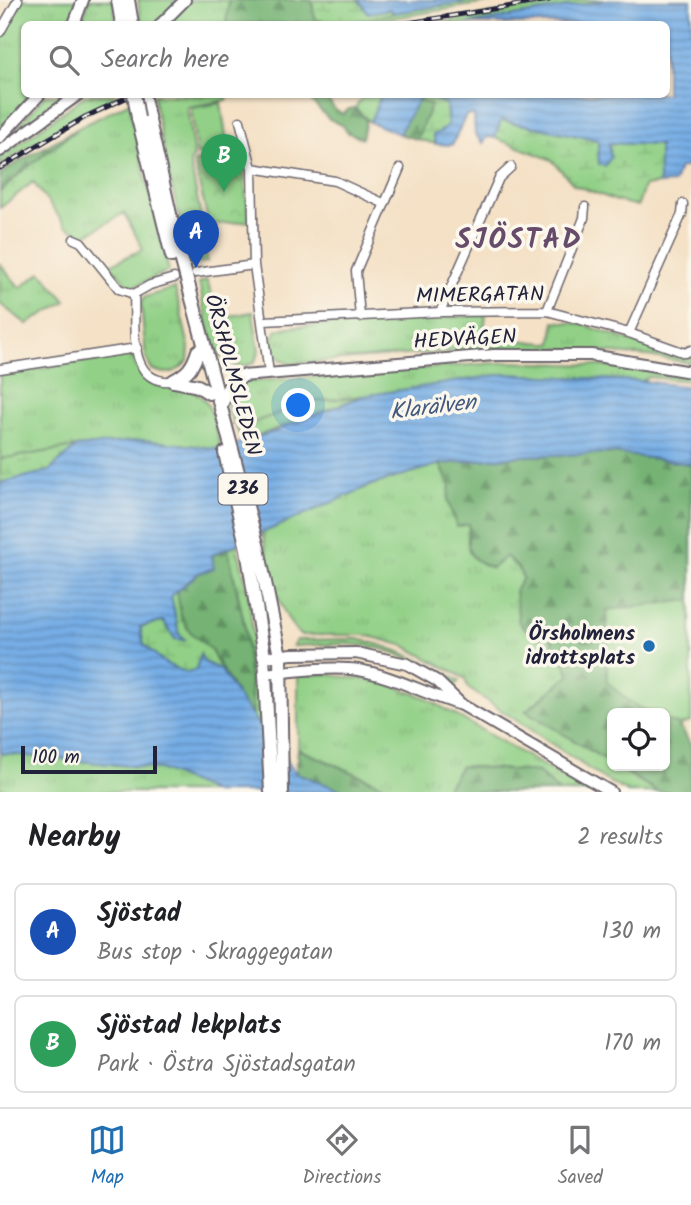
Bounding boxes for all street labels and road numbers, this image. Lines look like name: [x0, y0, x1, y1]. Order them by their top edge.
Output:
street label: MIMERGATAN: [416, 278, 544, 314]
street label: ÖRSHOLMSLEDEN: [195, 290, 269, 460]
street label: HEDVÄGEN: [413, 321, 517, 359]
road number: 236: [218, 474, 268, 504]

